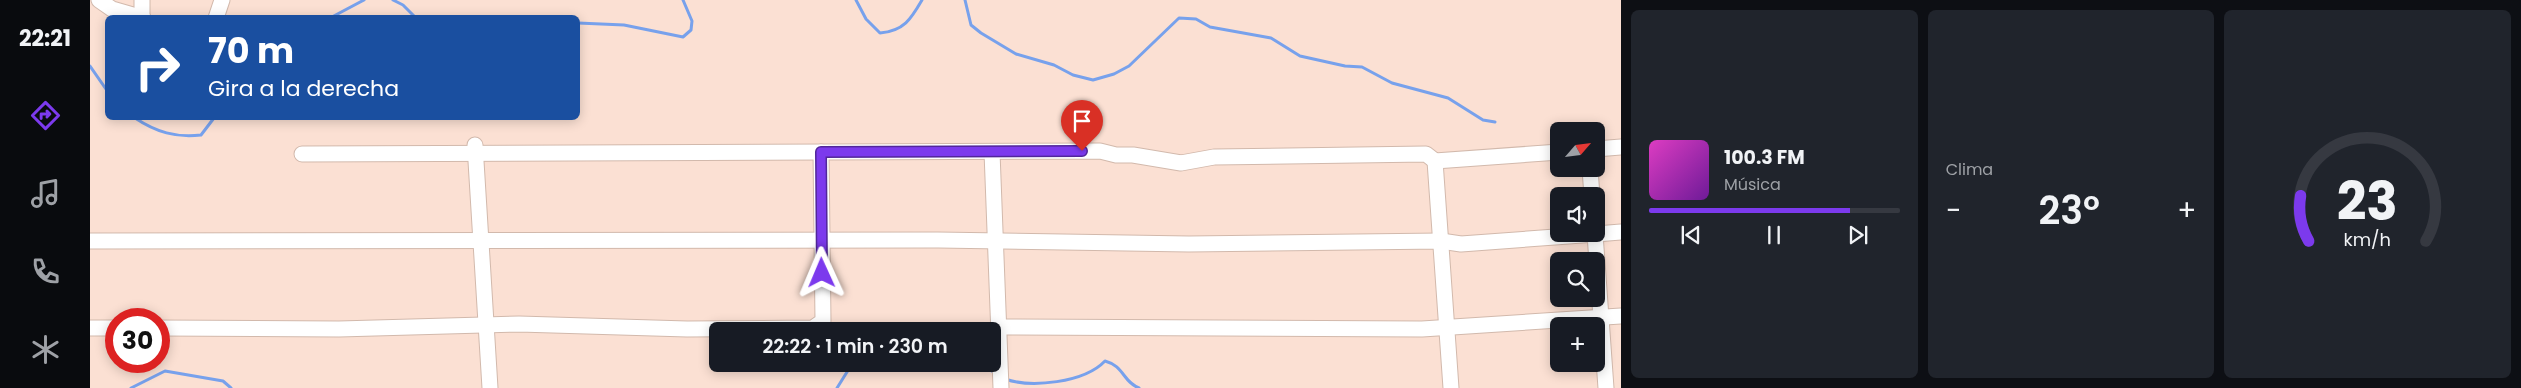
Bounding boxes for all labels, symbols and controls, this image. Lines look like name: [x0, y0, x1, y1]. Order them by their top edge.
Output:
text: 22:21: [19, 23, 71, 54]
text: 70 m: [208, 26, 294, 75]
icon: right: [125, 35, 190, 100]
text: Gira a la derecha: [208, 73, 399, 104]
icon: directions: [28, 98, 63, 133]
pin: [1061, 100, 1103, 151]
icon: arrive: [1068, 107, 1096, 135]
north arrow: [1550, 122, 1605, 178]
map controls: [1550, 122, 1605, 372]
text: 100.3 FM: [1724, 144, 1805, 171]
text: Clima: [1946, 158, 1993, 181]
text: 23: [2337, 165, 2398, 238]
text: Música: [1724, 173, 1781, 196]
icon: music: [28, 176, 63, 211]
text: 23°: [2038, 184, 2100, 237]
button: sound: [1550, 187, 1605, 242]
text: −: [1946, 191, 1961, 230]
text: +: [2177, 191, 2196, 230]
icon: previous: [1677, 221, 1705, 249]
icon: pause: [1760, 221, 1788, 249]
icon: next: [1844, 221, 1872, 249]
text: km/h: [2344, 227, 2391, 252]
position arrow: [795, 246, 847, 298]
button: search: [1550, 252, 1605, 307]
icon: phone: [28, 254, 63, 289]
speed limit sign: 30: [105, 308, 170, 373]
button: +: [1550, 317, 1605, 372]
icon: climate: [28, 332, 63, 367]
text: 22:22 · 1 min · 230 m: [762, 333, 948, 360]

